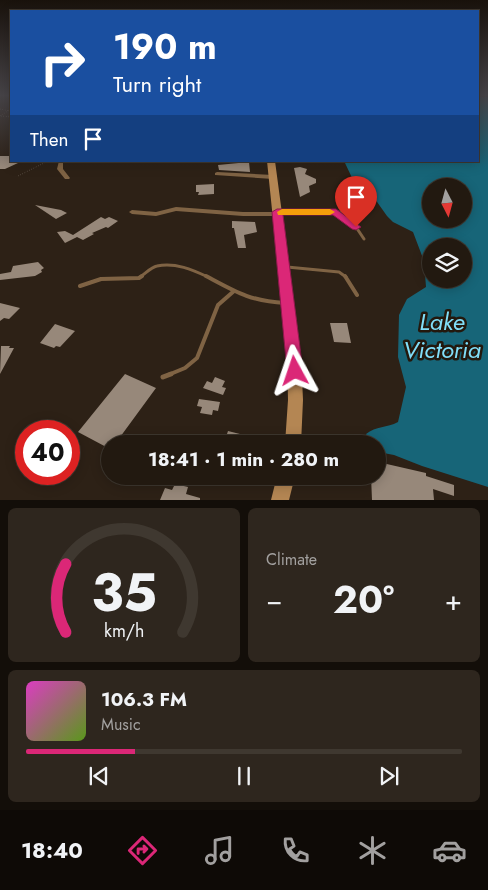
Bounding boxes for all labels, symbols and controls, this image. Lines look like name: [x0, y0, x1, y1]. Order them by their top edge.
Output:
text: 190 m: [113, 22, 217, 72]
icon: right: [30, 30, 95, 95]
text: Turn right: [113, 68, 201, 100]
icon: arrive: [79, 125, 107, 153]
text: Then: [30, 126, 69, 153]
pin: [335, 176, 377, 227]
north arrow: [422, 178, 472, 228]
map controls: [422, 178, 472, 288]
icon: arrive: [342, 183, 370, 211]
button: layers: [422, 238, 472, 288]
water label: Lake Victoria: [403, 304, 481, 367]
position arrow: [268, 344, 320, 396]
speed limit sign: 40: [15, 420, 80, 485]
text: 18:41 · 1 min · 280 m: [148, 446, 339, 473]
text: Climate: [266, 548, 317, 571]
text: 35: [91, 555, 157, 631]
text: 20°: [333, 572, 394, 627]
text: −: [266, 580, 283, 621]
text: +: [445, 580, 462, 621]
text: km/h: [104, 618, 144, 644]
text: 106.3 FM: [101, 686, 187, 713]
text: Music: [101, 713, 141, 736]
icon: previous: [85, 762, 113, 790]
icon: pause: [230, 762, 258, 790]
icon: next: [375, 762, 403, 790]
icon: directions: [125, 833, 160, 868]
icon: music: [202, 833, 237, 868]
icon: phone: [278, 833, 313, 868]
icon: climate: [355, 833, 390, 868]
icon: car: [432, 833, 467, 868]
text: 18:40: [21, 834, 83, 866]

